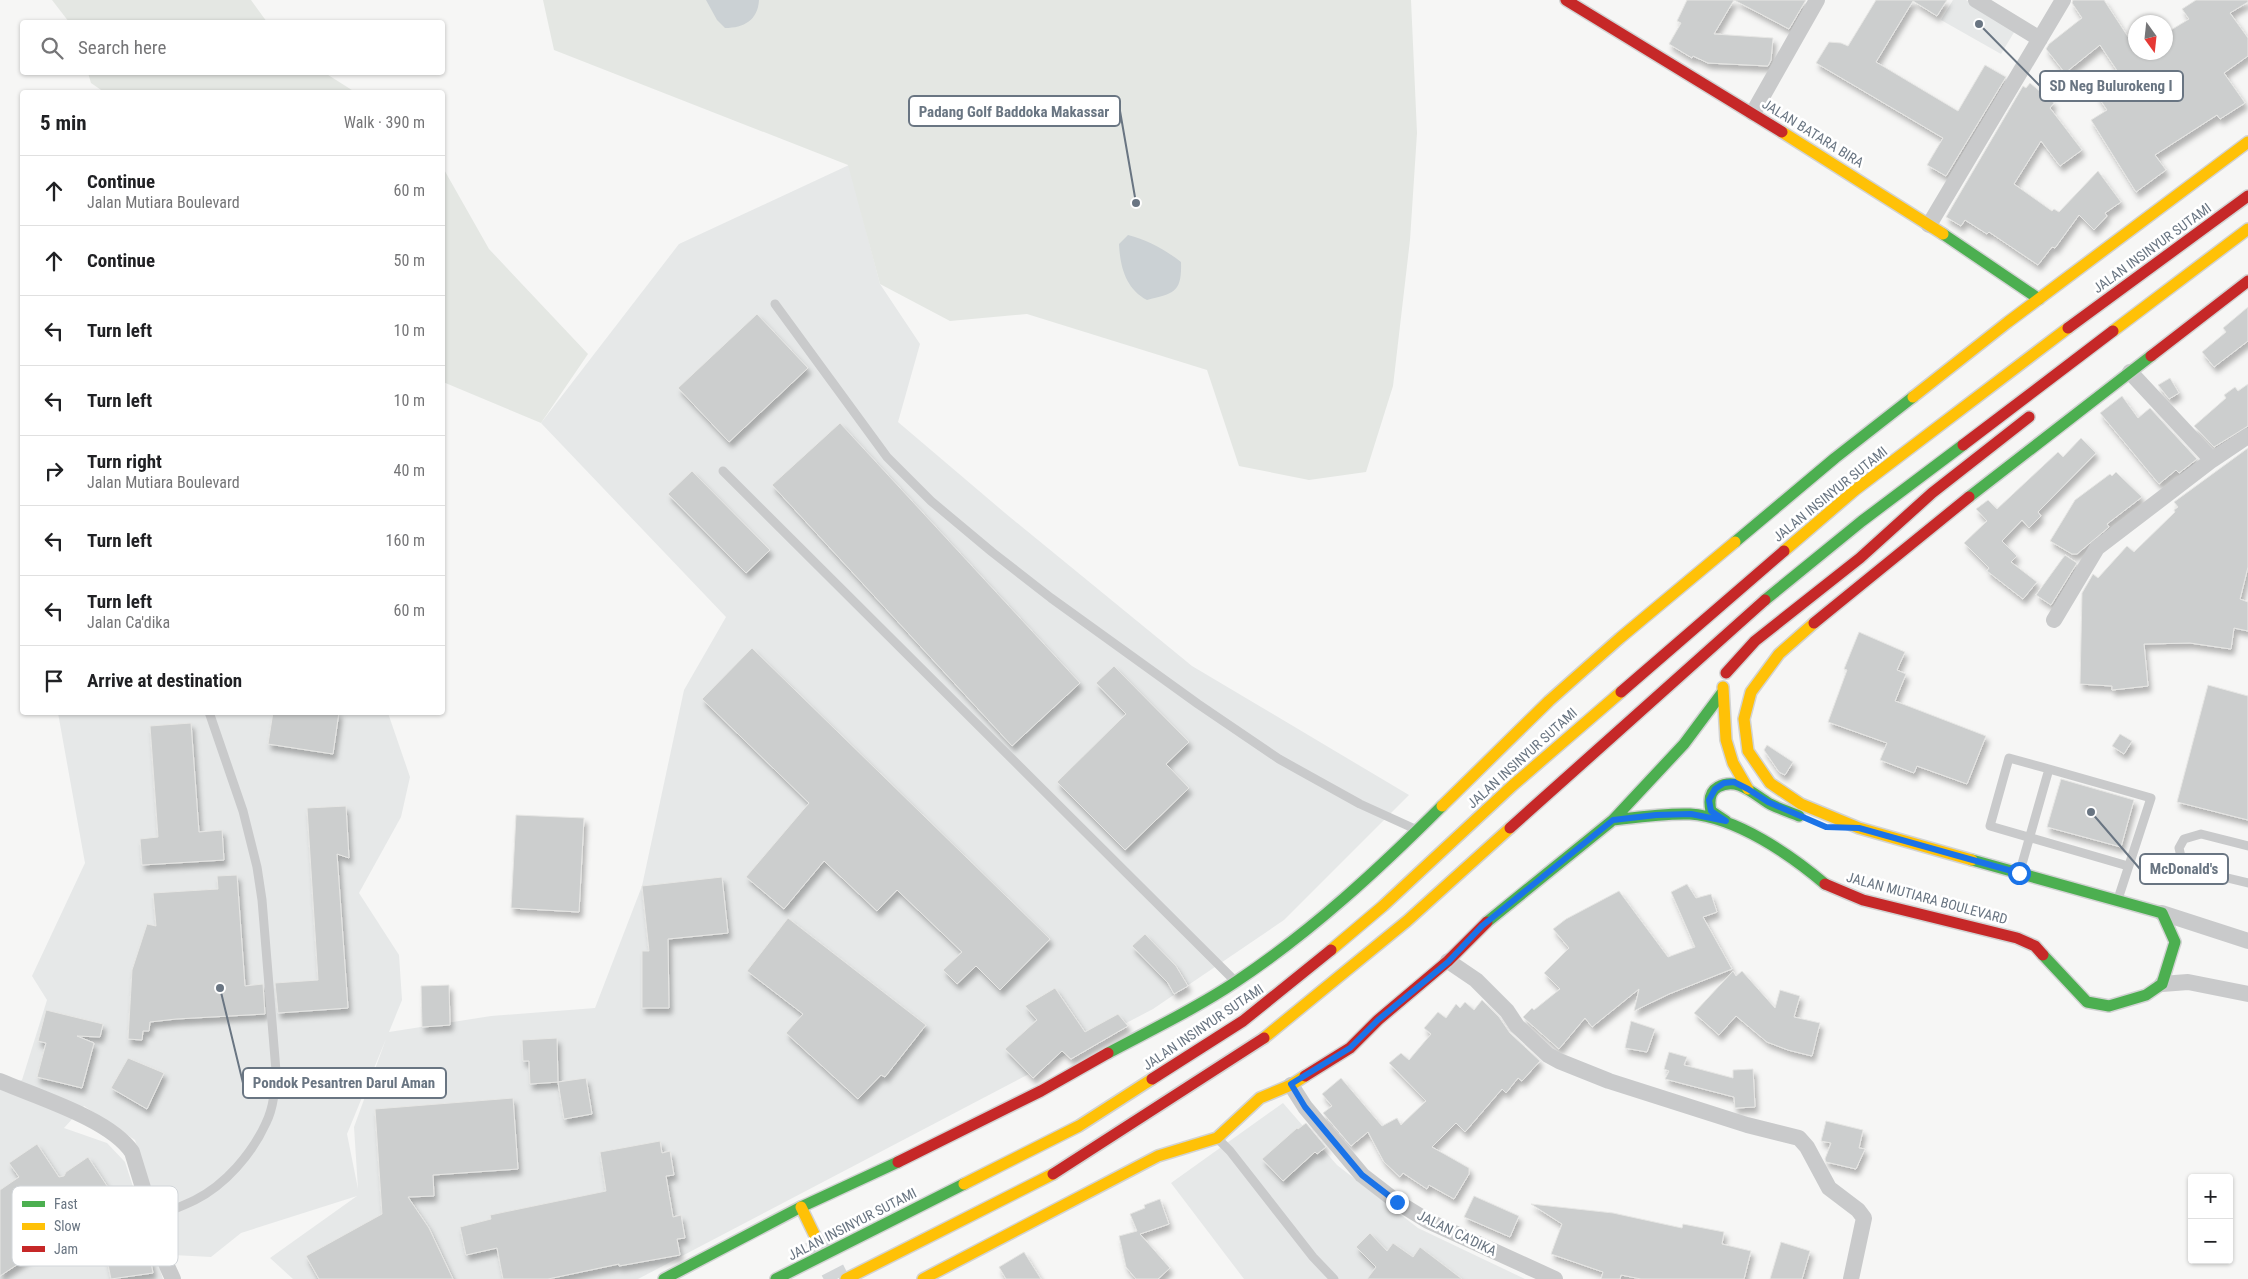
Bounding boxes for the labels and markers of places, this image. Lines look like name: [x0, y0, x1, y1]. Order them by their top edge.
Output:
callout: SD Neg Bulurokeng I: [2040, 71, 2183, 101]
callout: Padang Golf Baddoka Makassar: [909, 96, 1120, 126]
callout: McDonald's: [2140, 854, 2228, 884]
callout: Pondok Pesantren Darul Aman: [243, 1068, 446, 1098]

